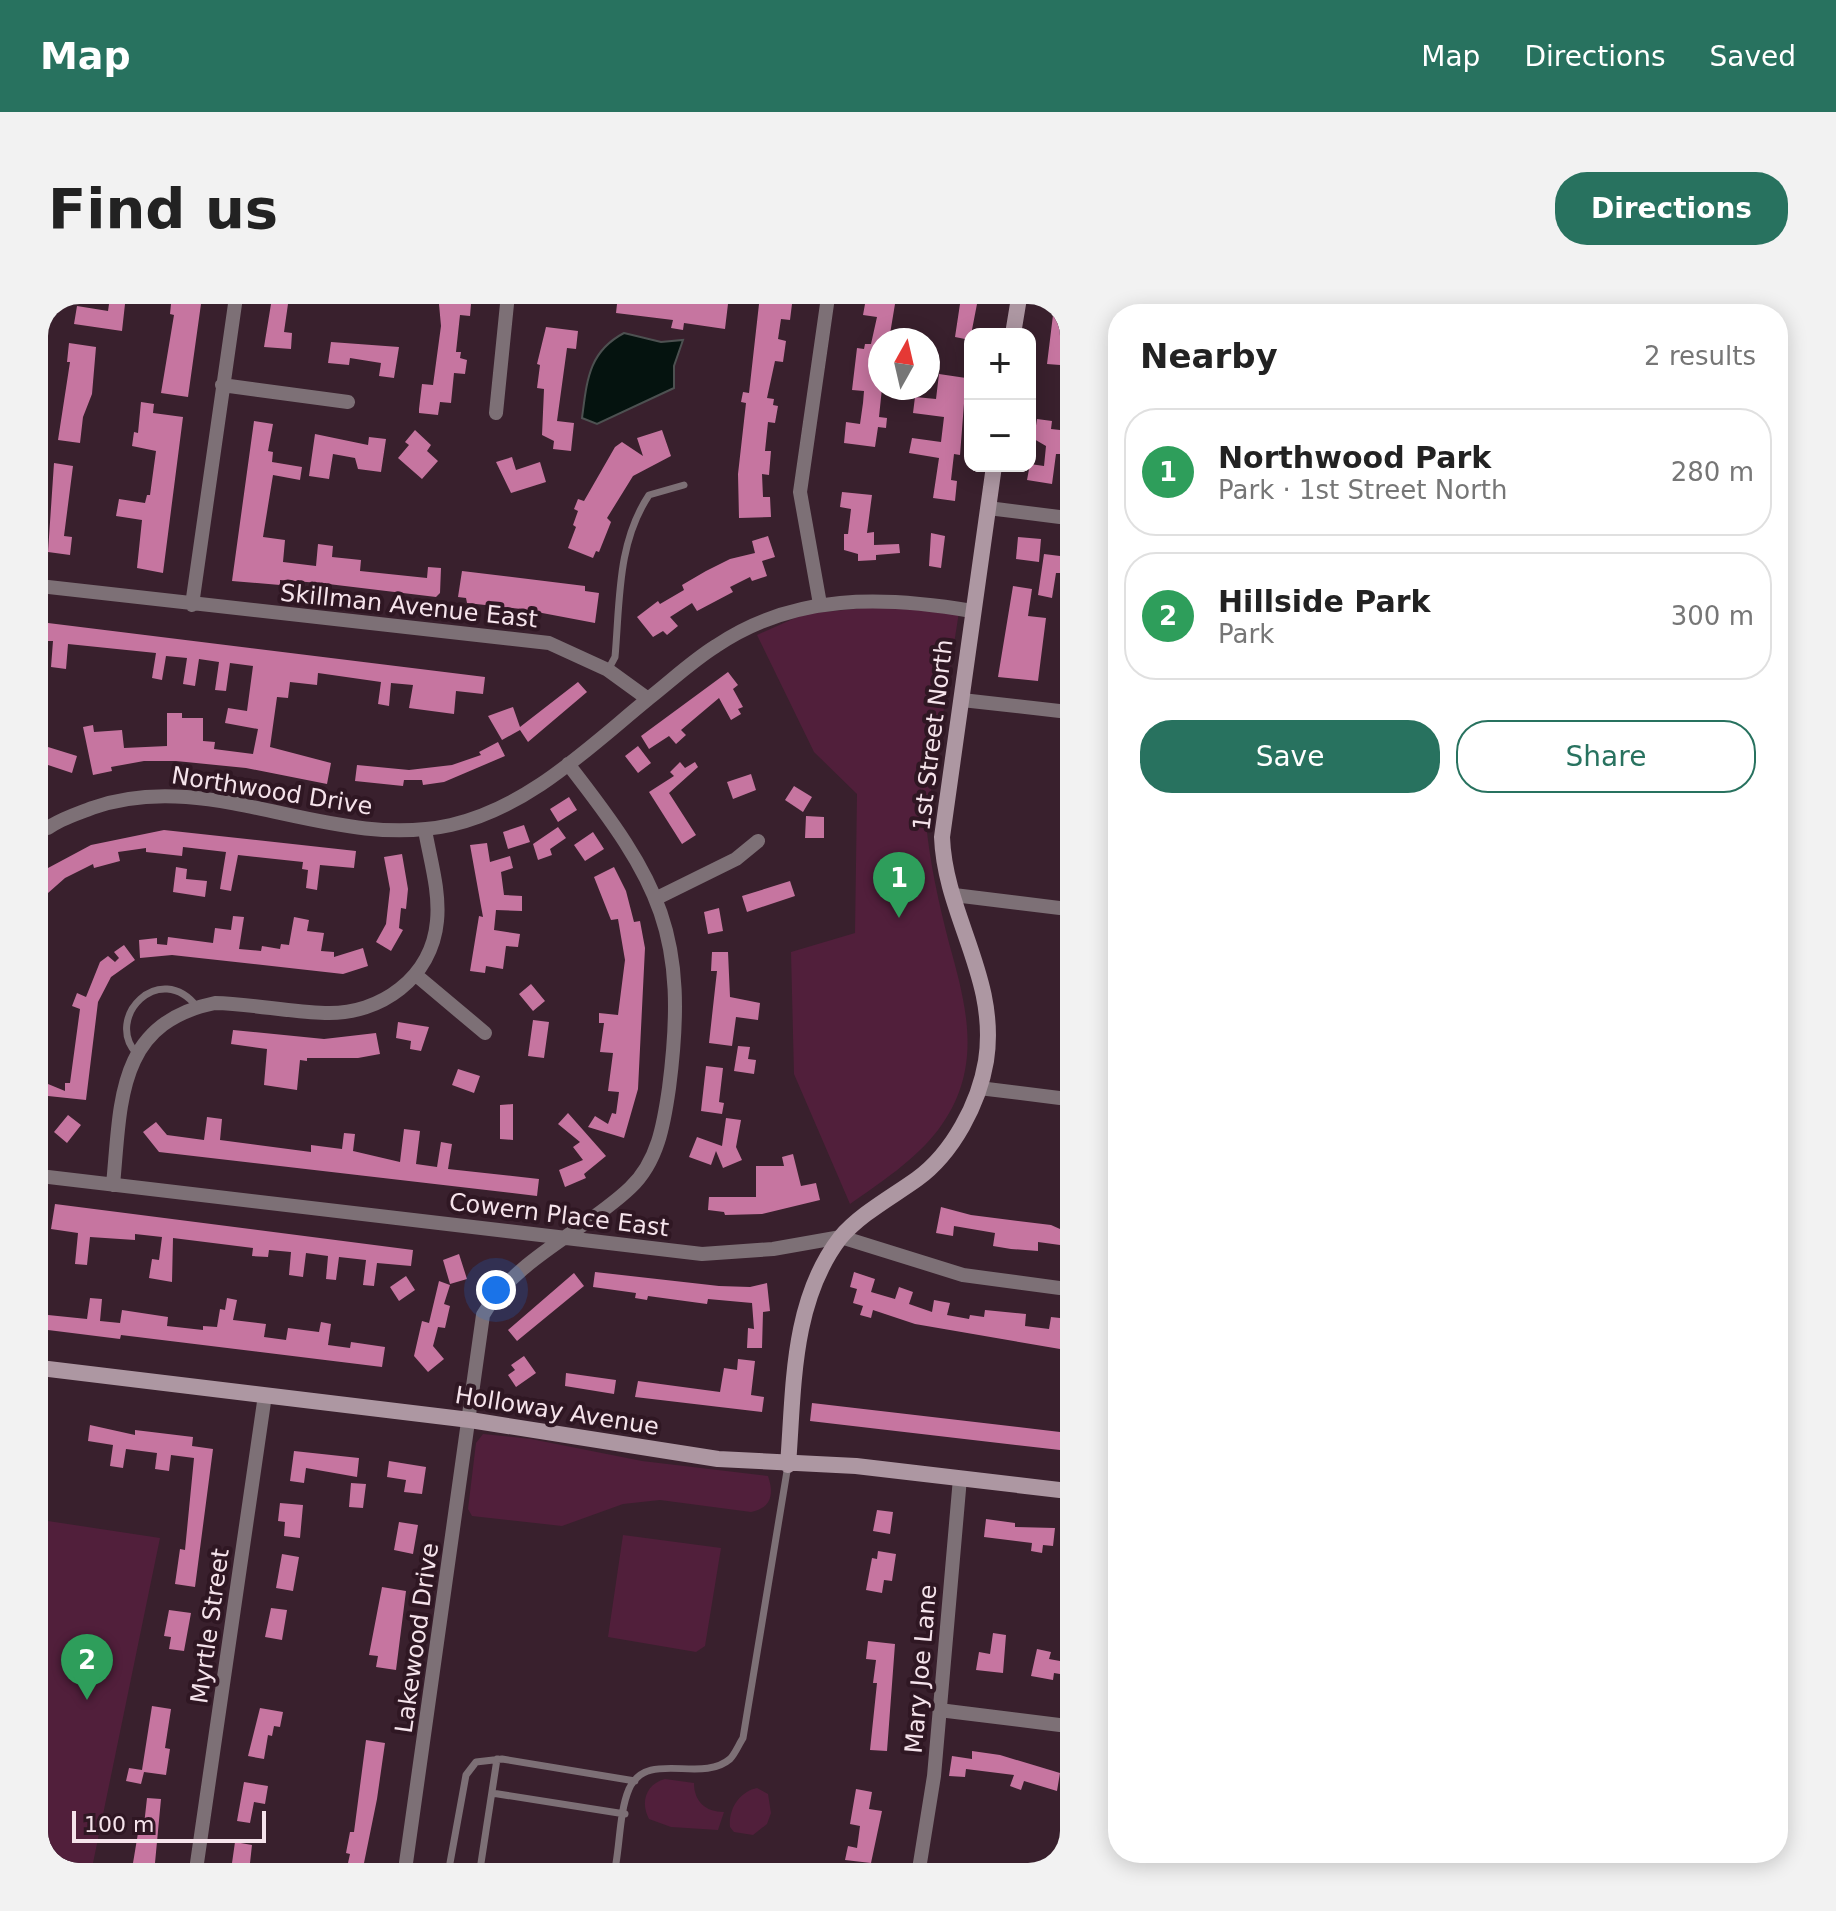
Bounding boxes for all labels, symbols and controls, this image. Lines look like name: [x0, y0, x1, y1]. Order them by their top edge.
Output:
text: Map: [40, 34, 131, 78]
text: Map: [1421, 40, 1480, 73]
text: Directions: [1524, 40, 1665, 73]
text: Saved: [1709, 40, 1796, 73]
button: Directions: [1555, 172, 1788, 245]
text: Find us: [48, 176, 278, 241]
north arrow: [868, 328, 940, 400]
map controls: [964, 328, 1036, 472]
button: +: [964, 328, 1036, 400]
text: Nearby: [1140, 336, 1278, 376]
text: 2 results: [1644, 341, 1756, 371]
button: −: [964, 400, 1036, 472]
text: Northwood Park: [1218, 440, 1491, 475]
text: 1: [1159, 457, 1177, 487]
text: 280 m: [1671, 457, 1754, 487]
text: Park · 1st Street North: [1218, 475, 1508, 505]
street label: Skillman Avenue East: [279, 579, 539, 633]
text: Hillside Park: [1218, 584, 1431, 619]
text: 2: [1159, 601, 1177, 631]
text: 300 m: [1671, 601, 1754, 631]
text: Park: [1218, 619, 1274, 649]
street label: 1st Street North: [907, 638, 959, 832]
button: Save: [1140, 720, 1440, 793]
button: Share: [1456, 720, 1756, 793]
street label: Northwood Drive: [170, 761, 374, 821]
pin: 1: [873, 852, 925, 918]
street label: Cowern Place East: [447, 1188, 671, 1242]
your location: [476, 1270, 516, 1310]
street label: Holloway Avenue: [453, 1381, 661, 1441]
street label: Lakewood Drive: [390, 1541, 444, 1735]
street label: Myrtle Street: [185, 1547, 235, 1705]
street label: Mary Joe Lane: [900, 1583, 942, 1755]
pin: 2: [61, 1634, 113, 1700]
scale bar: [72, 1807, 266, 1843]
text: 100 m: [84, 1812, 154, 1837]

